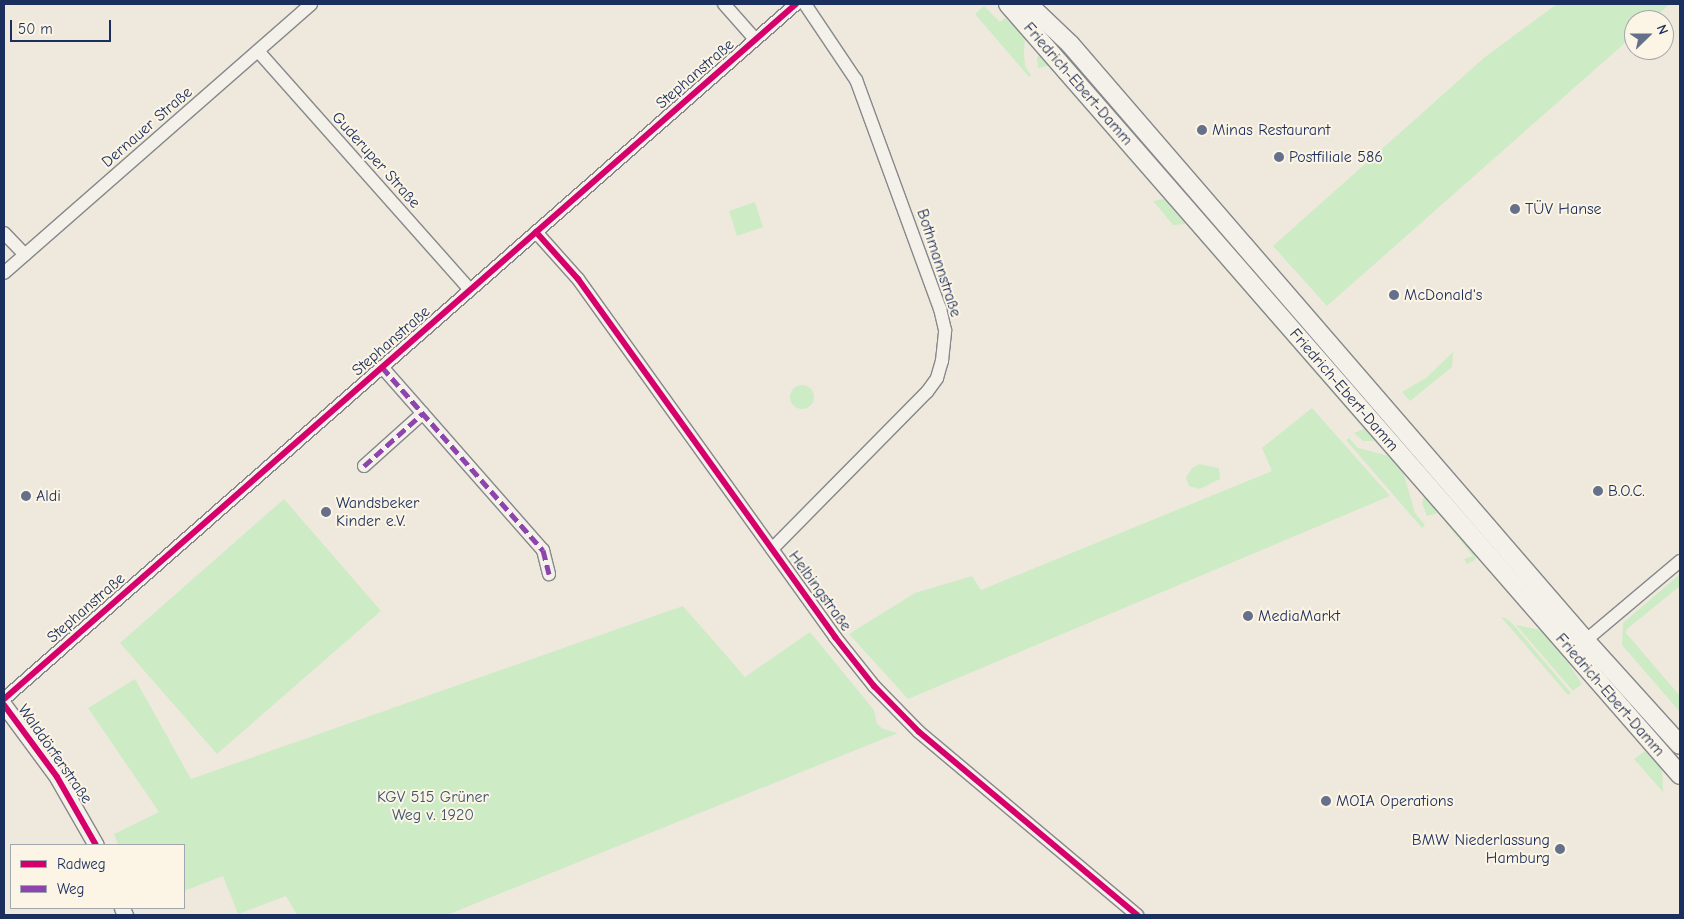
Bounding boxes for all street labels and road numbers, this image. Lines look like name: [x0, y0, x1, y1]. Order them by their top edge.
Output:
street label: Friedrich-Ebert-Damm: [1019, 19, 1137, 149]
street label: Stephanstraße: [652, 35, 738, 113]
street label: Dernauer Straße: [98, 83, 196, 171]
street label: Guderuper Straße: [328, 108, 424, 212]
street label: Bothmannstraße: [912, 207, 966, 319]
street label: Stephanstraße: [348, 302, 434, 380]
street label: Friedrich-Ebert-Damm: [1285, 325, 1403, 455]
street label: Helbingstraße: [784, 547, 856, 635]
street label: Stephanstraße: [43, 569, 129, 647]
street label: Friedrich-Ebert-Damm: [1551, 630, 1669, 760]
street label: Walddörferstraße: [14, 701, 96, 807]

